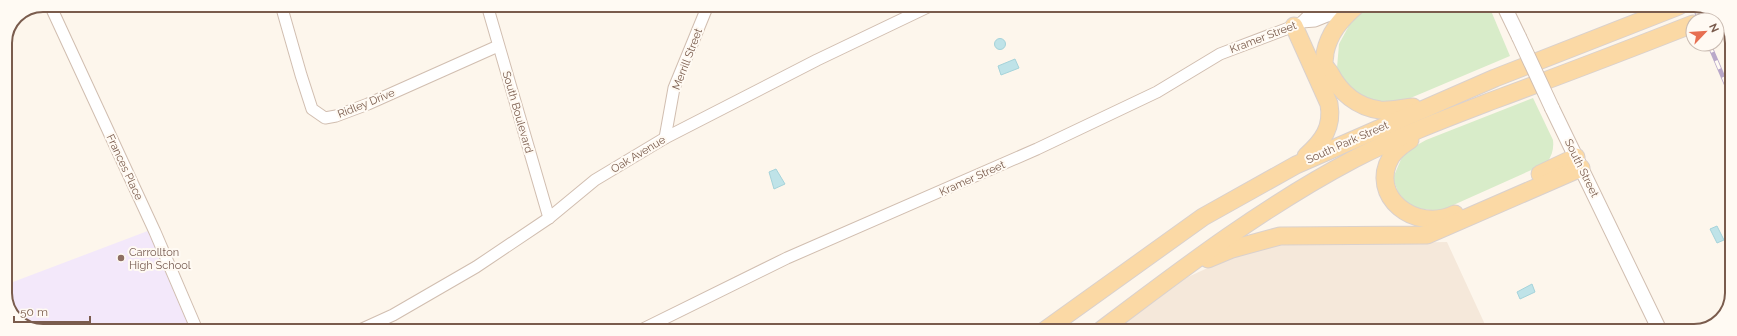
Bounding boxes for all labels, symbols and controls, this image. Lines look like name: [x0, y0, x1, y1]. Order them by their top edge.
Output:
north arrow: [1685, 12, 1725, 52]
street label: Kramer Street: [1228, 19, 1299, 56]
text: N: [1706, 21, 1721, 35]
street label: Merrill Street: [670, 26, 705, 92]
street label: South Boulevard: [500, 70, 535, 155]
street label: Ridley Drive: [336, 86, 397, 121]
street label: South Park Street: [1304, 118, 1391, 166]
street label: Frances Place: [104, 132, 146, 203]
street label: Oak Avenue: [609, 133, 668, 176]
street label: South Street: [1562, 137, 1601, 200]
street label: Kramer Street: [937, 158, 1007, 199]
place label: Carrollton High School: [129, 246, 191, 272]
marker: Carrollton High School: [116, 253, 126, 263]
scale bar: [14, 298, 90, 324]
text: 50 m: [20, 305, 48, 319]

